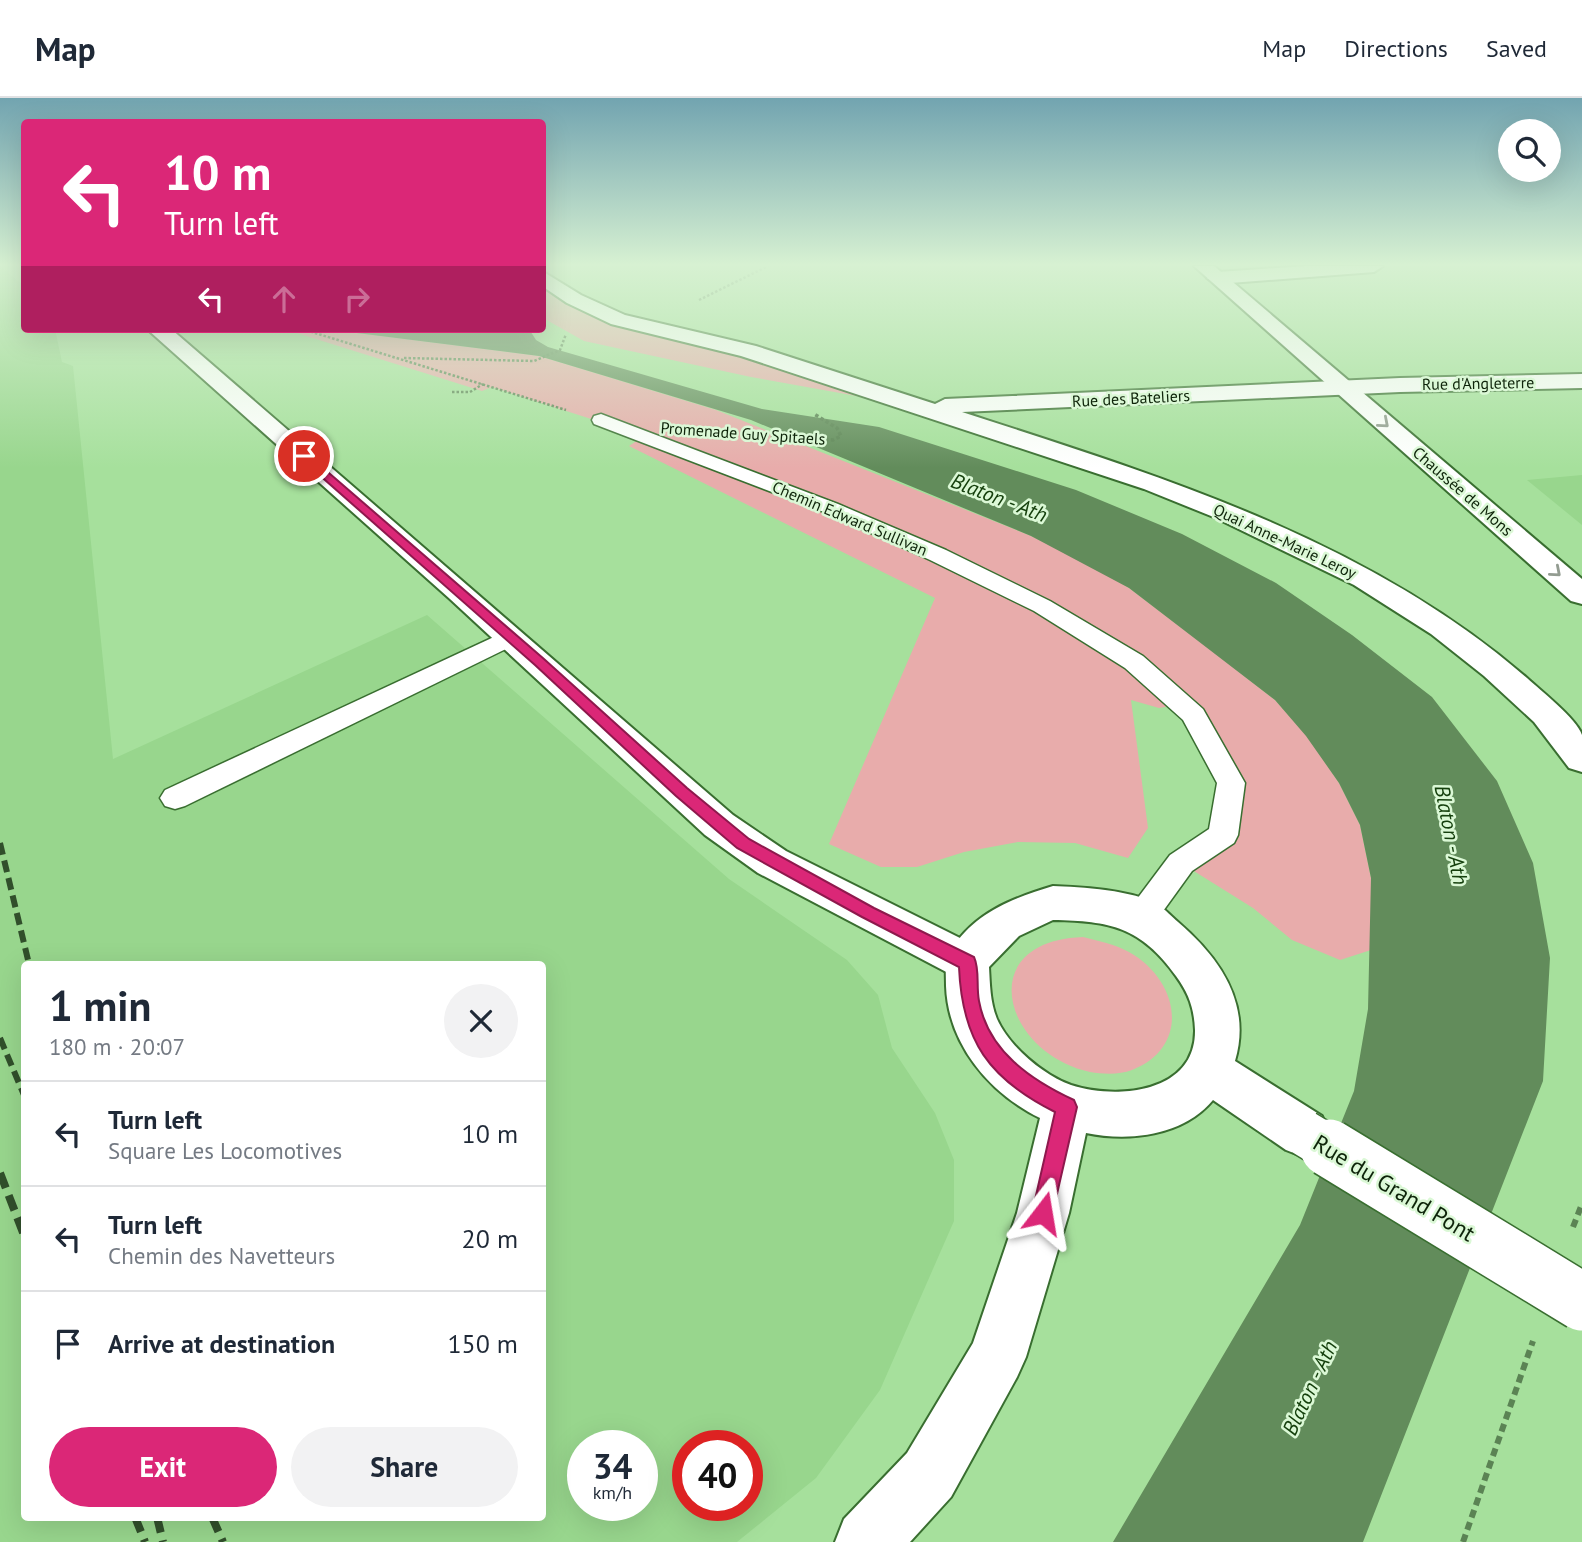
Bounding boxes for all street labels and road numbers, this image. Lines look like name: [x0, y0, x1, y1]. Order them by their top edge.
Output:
street label: Rue d'Angleterre: [1422, 372, 1534, 394]
street label: Rue des Bateliers: [1072, 385, 1191, 411]
street label: Promenade Guy Spitaels: [660, 417, 826, 449]
street label: Chaussée de Mons: [1409, 442, 1517, 540]
street label: Chemin Edward Sullivan: [769, 476, 931, 560]
street label: Quai Anne-Marie Leroy: [1210, 499, 1360, 583]
street label: Rue du Grand Pont: [1308, 1128, 1481, 1247]

